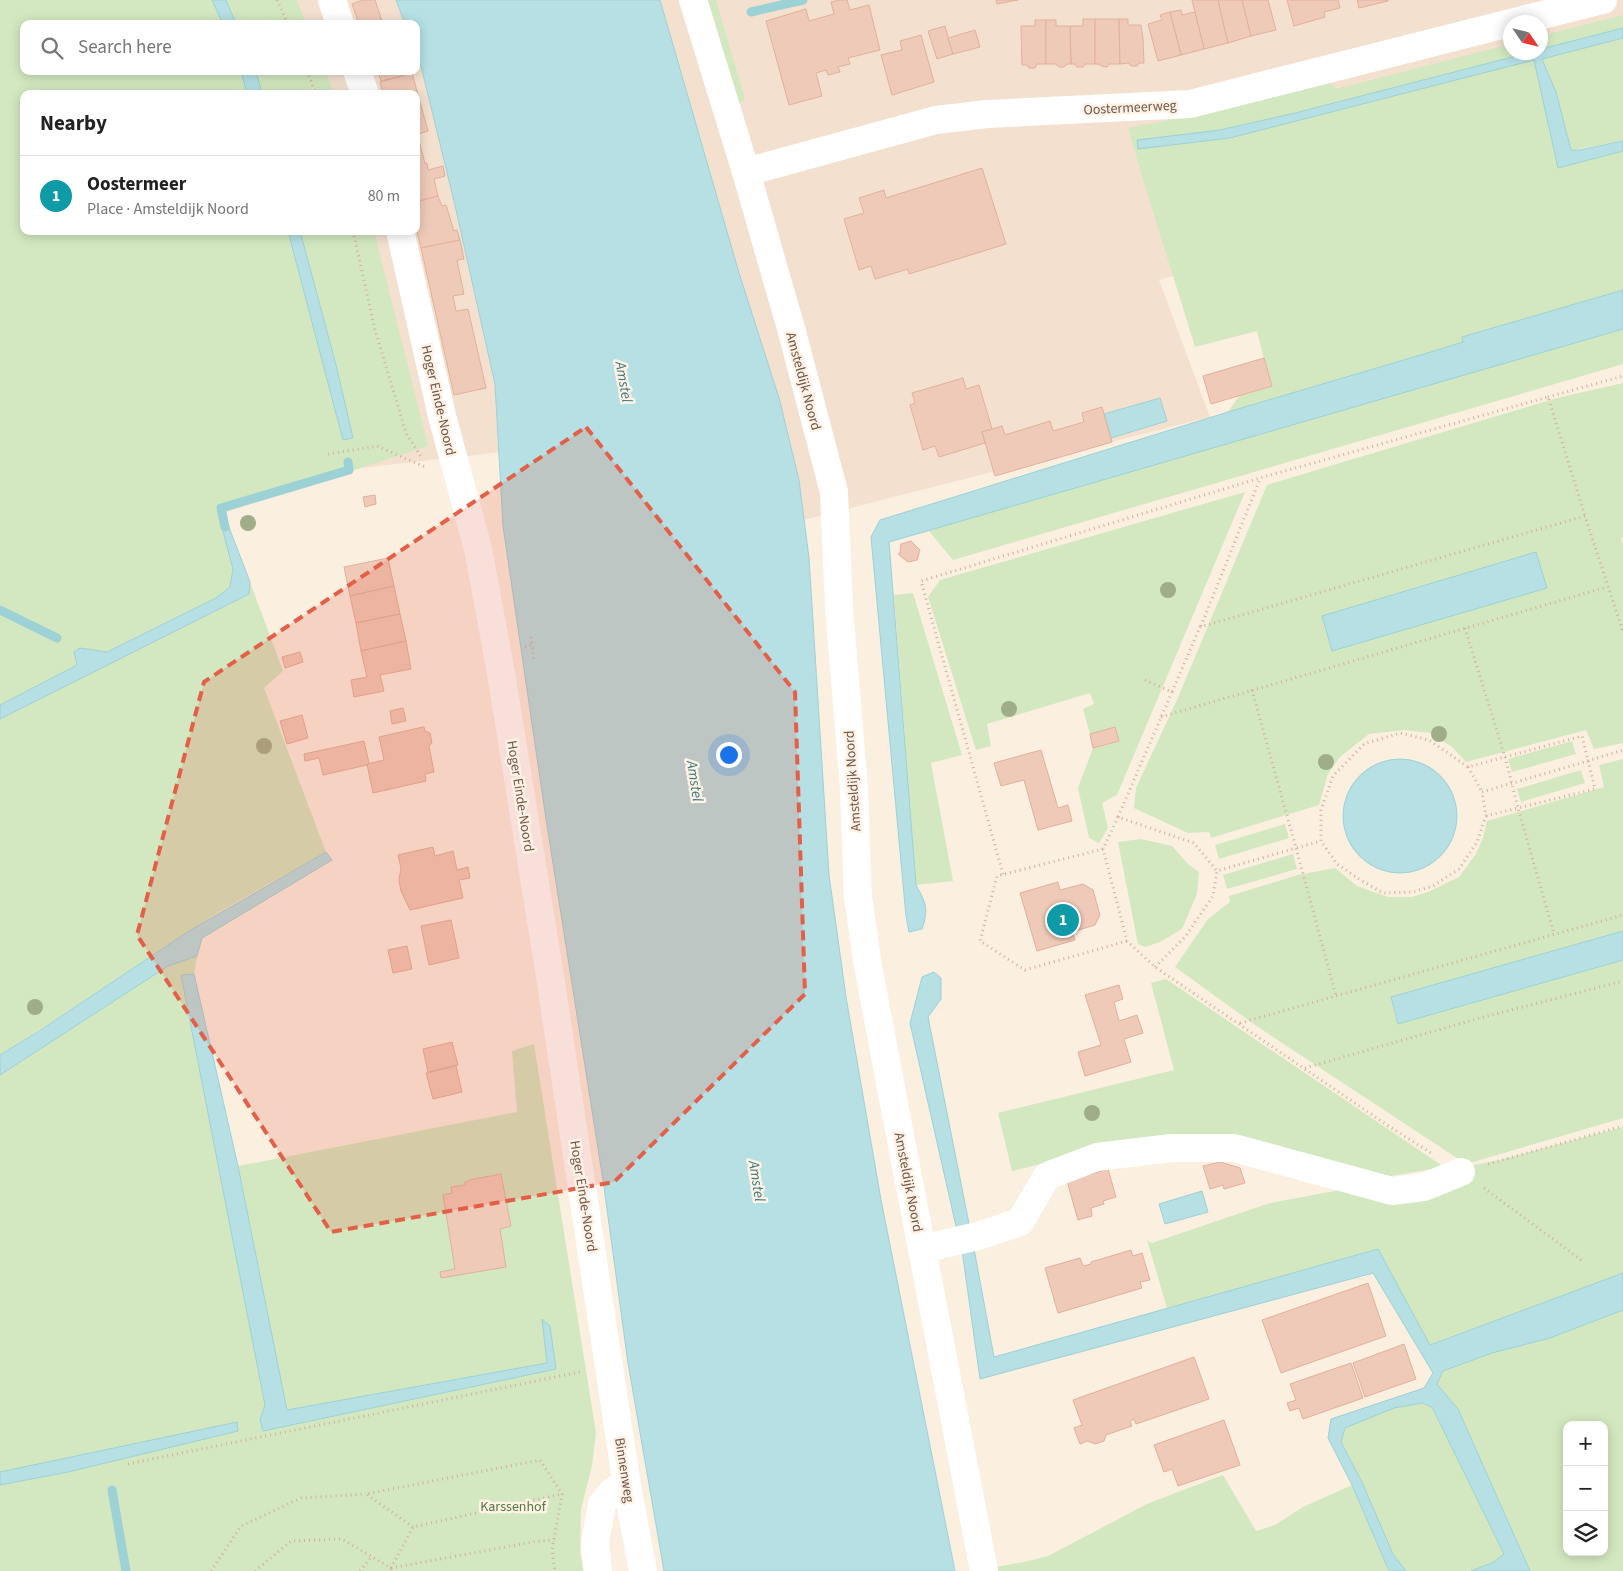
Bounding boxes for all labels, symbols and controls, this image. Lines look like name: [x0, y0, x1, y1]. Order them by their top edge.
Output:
north arrow: [1503, 15, 1548, 60]
search box: [20, 20, 420, 75]
icon: search: [38, 34, 66, 62]
text: Search here: [78, 34, 172, 61]
street label: Oostermeerweg: [1083, 96, 1177, 120]
text: Nearby: [40, 108, 107, 138]
text: Oostermeer: [87, 171, 186, 198]
text: 1: [52, 185, 60, 207]
text: 80 m: [368, 185, 400, 207]
text: Place · Amsteldijk Noord: [87, 198, 249, 220]
street label: Amsteldijk Noord: [780, 330, 826, 433]
street label: Hoger Einde-Noord: [416, 343, 460, 457]
water label: Amstel: [609, 359, 637, 405]
street label: Amsteldijk Noord: [839, 730, 866, 832]
street label: Hoger Einde-Noord: [501, 739, 539, 853]
your location: [716, 742, 742, 768]
water label: Amstel: [681, 758, 708, 803]
pin: 1: [1047, 901, 1079, 939]
street label: Amsteldijk Noord: [889, 1131, 927, 1234]
street label: Hoger Einde-Noord: [564, 1139, 602, 1253]
water label: Amstel: [743, 1158, 770, 1203]
map controls: [1563, 1421, 1608, 1556]
button: +: [1563, 1421, 1608, 1466]
street label: Binnenweg: [609, 1436, 639, 1504]
button: −: [1563, 1466, 1608, 1511]
park label: Karssenhof: [480, 1497, 547, 1517]
button: layers: [1563, 1511, 1608, 1556]

